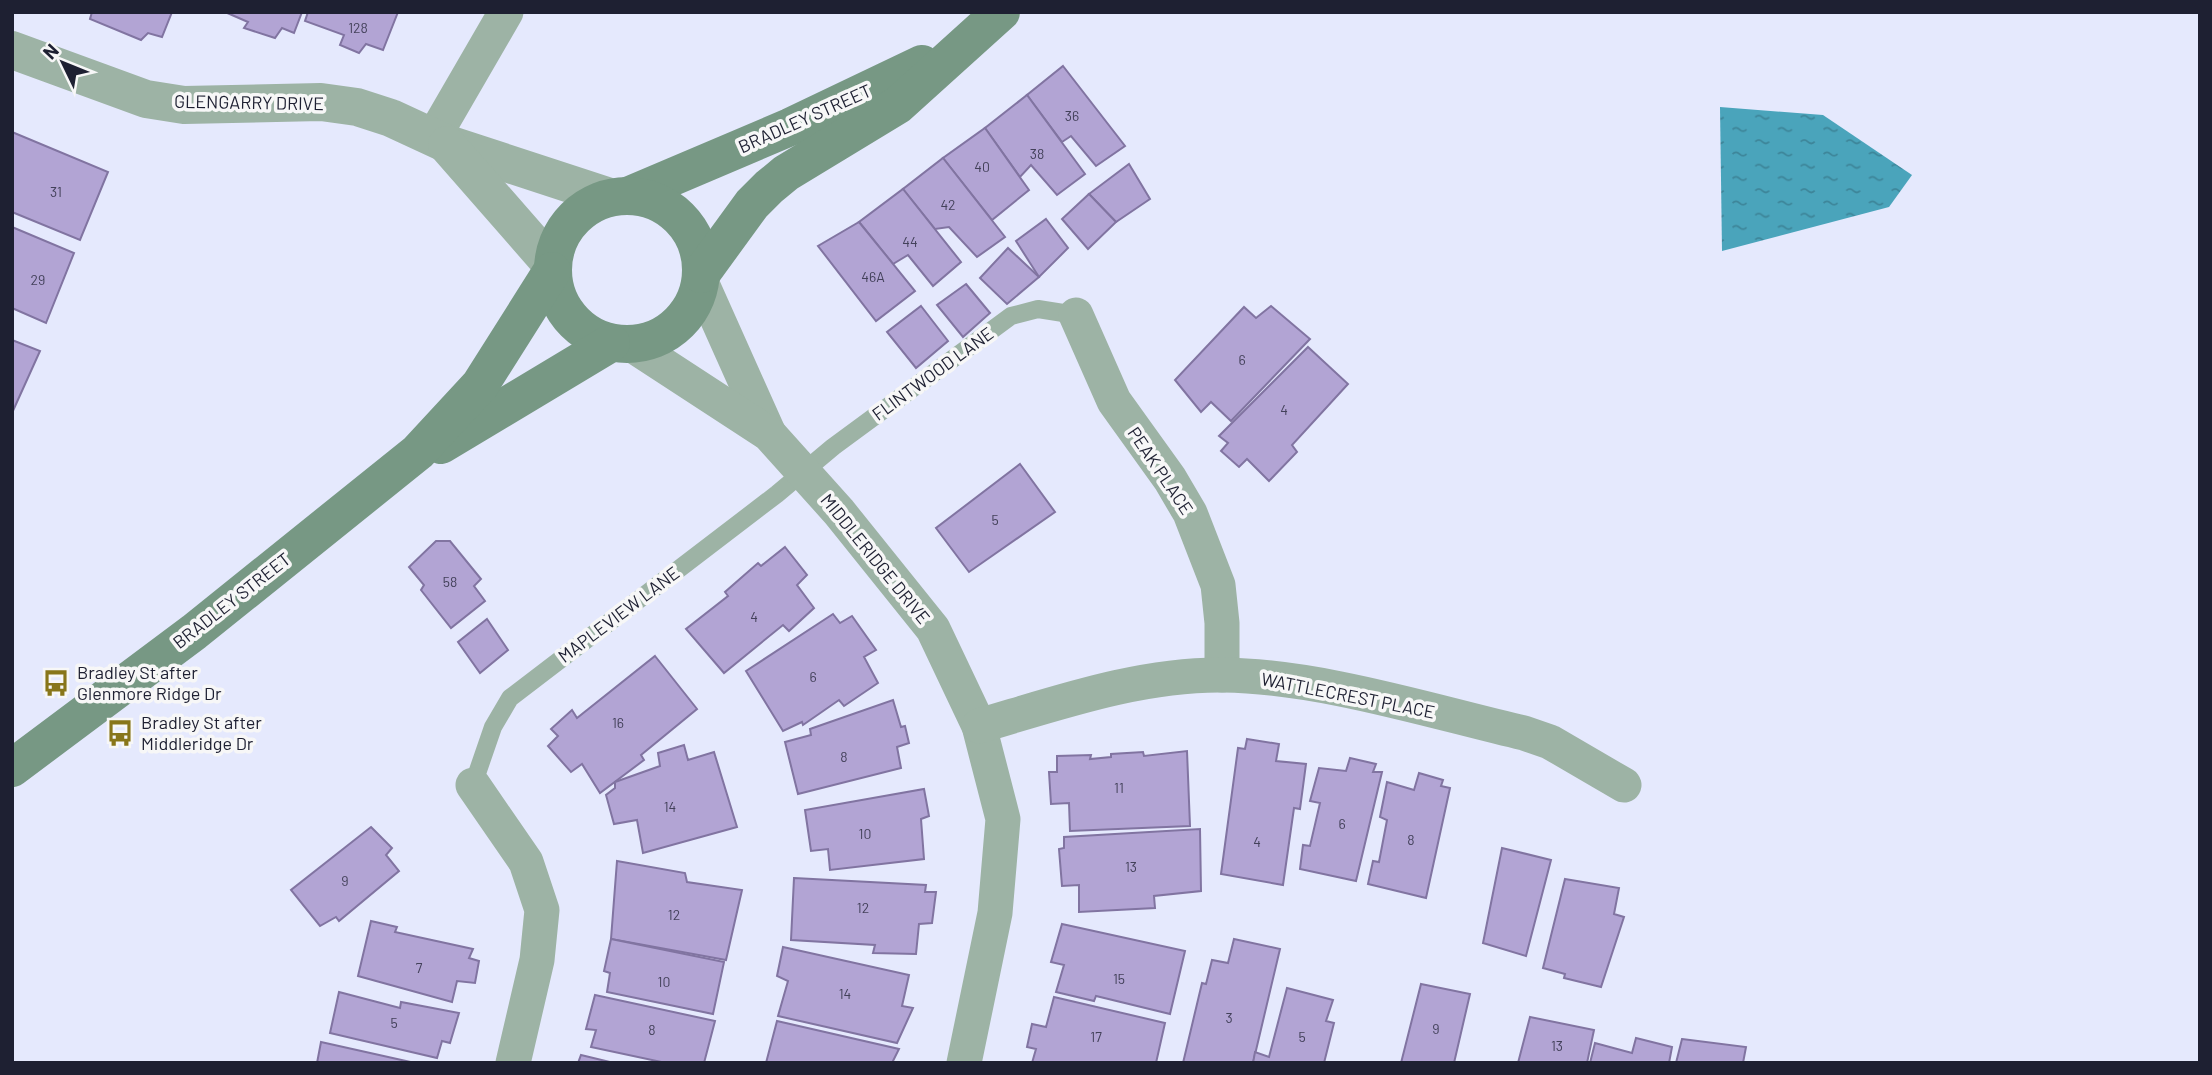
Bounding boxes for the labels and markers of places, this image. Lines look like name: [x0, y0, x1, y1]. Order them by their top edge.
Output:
place label: Bradley St after Glenmore Ridge Dr: [77, 661, 222, 704]
bus stop icon: Bradley St after Glenmore Ridge Dr: [41, 668, 71, 698]
place label: Bradley St after Middleridge Dr: [141, 711, 262, 754]
bus stop icon: Bradley St after Middleridge Dr: [105, 718, 135, 748]

